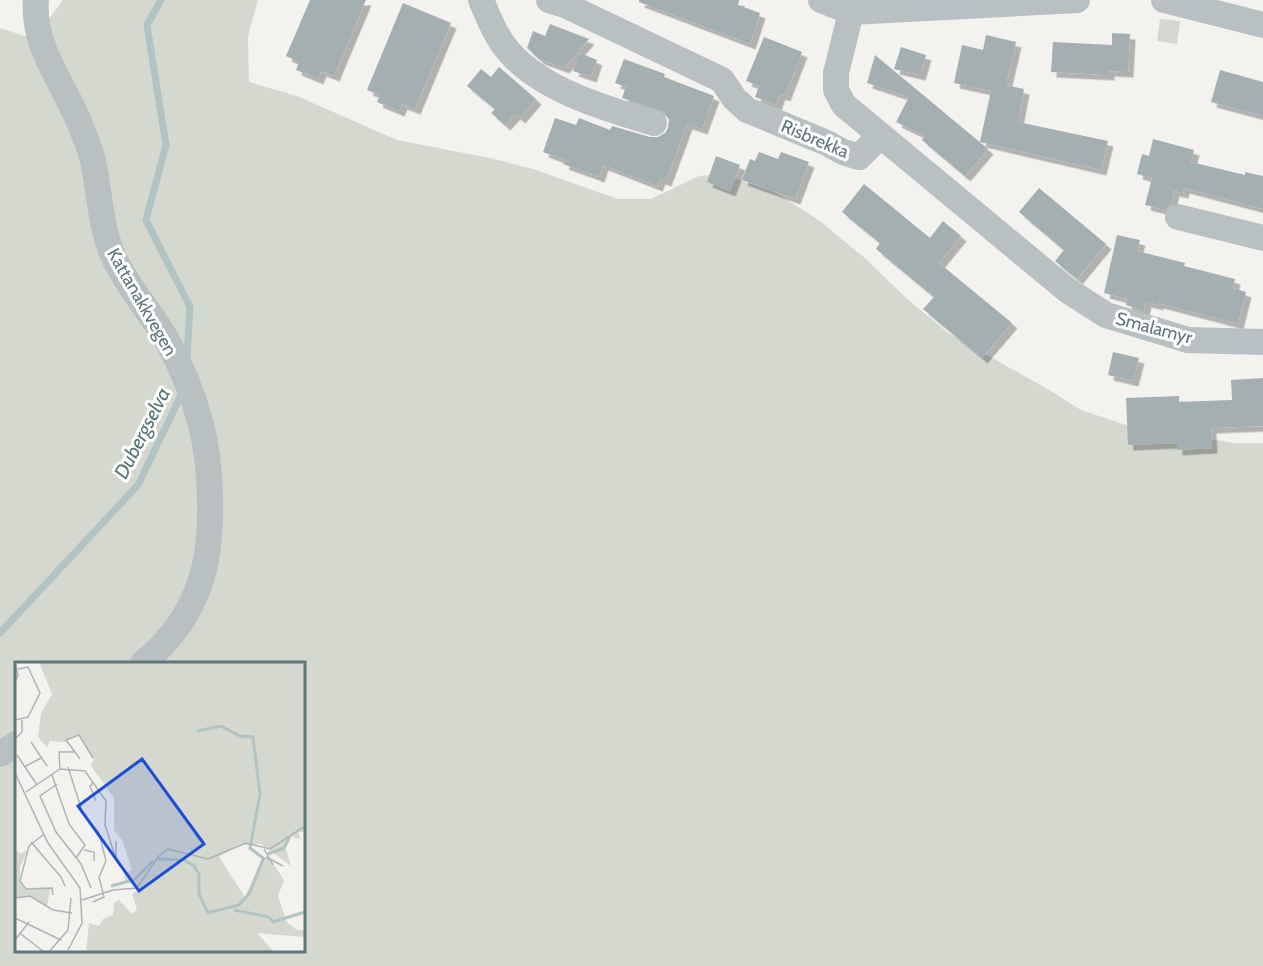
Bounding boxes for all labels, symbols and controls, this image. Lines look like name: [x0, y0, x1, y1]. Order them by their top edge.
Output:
street label: Risbrekka: [778, 115, 852, 163]
street label: Kattanakkvegen: [102, 244, 182, 360]
street label: Smalamyr: [1113, 307, 1195, 349]
water label: Dubergselva: [109, 383, 175, 483]
inset map: [15, 662, 304, 951]

